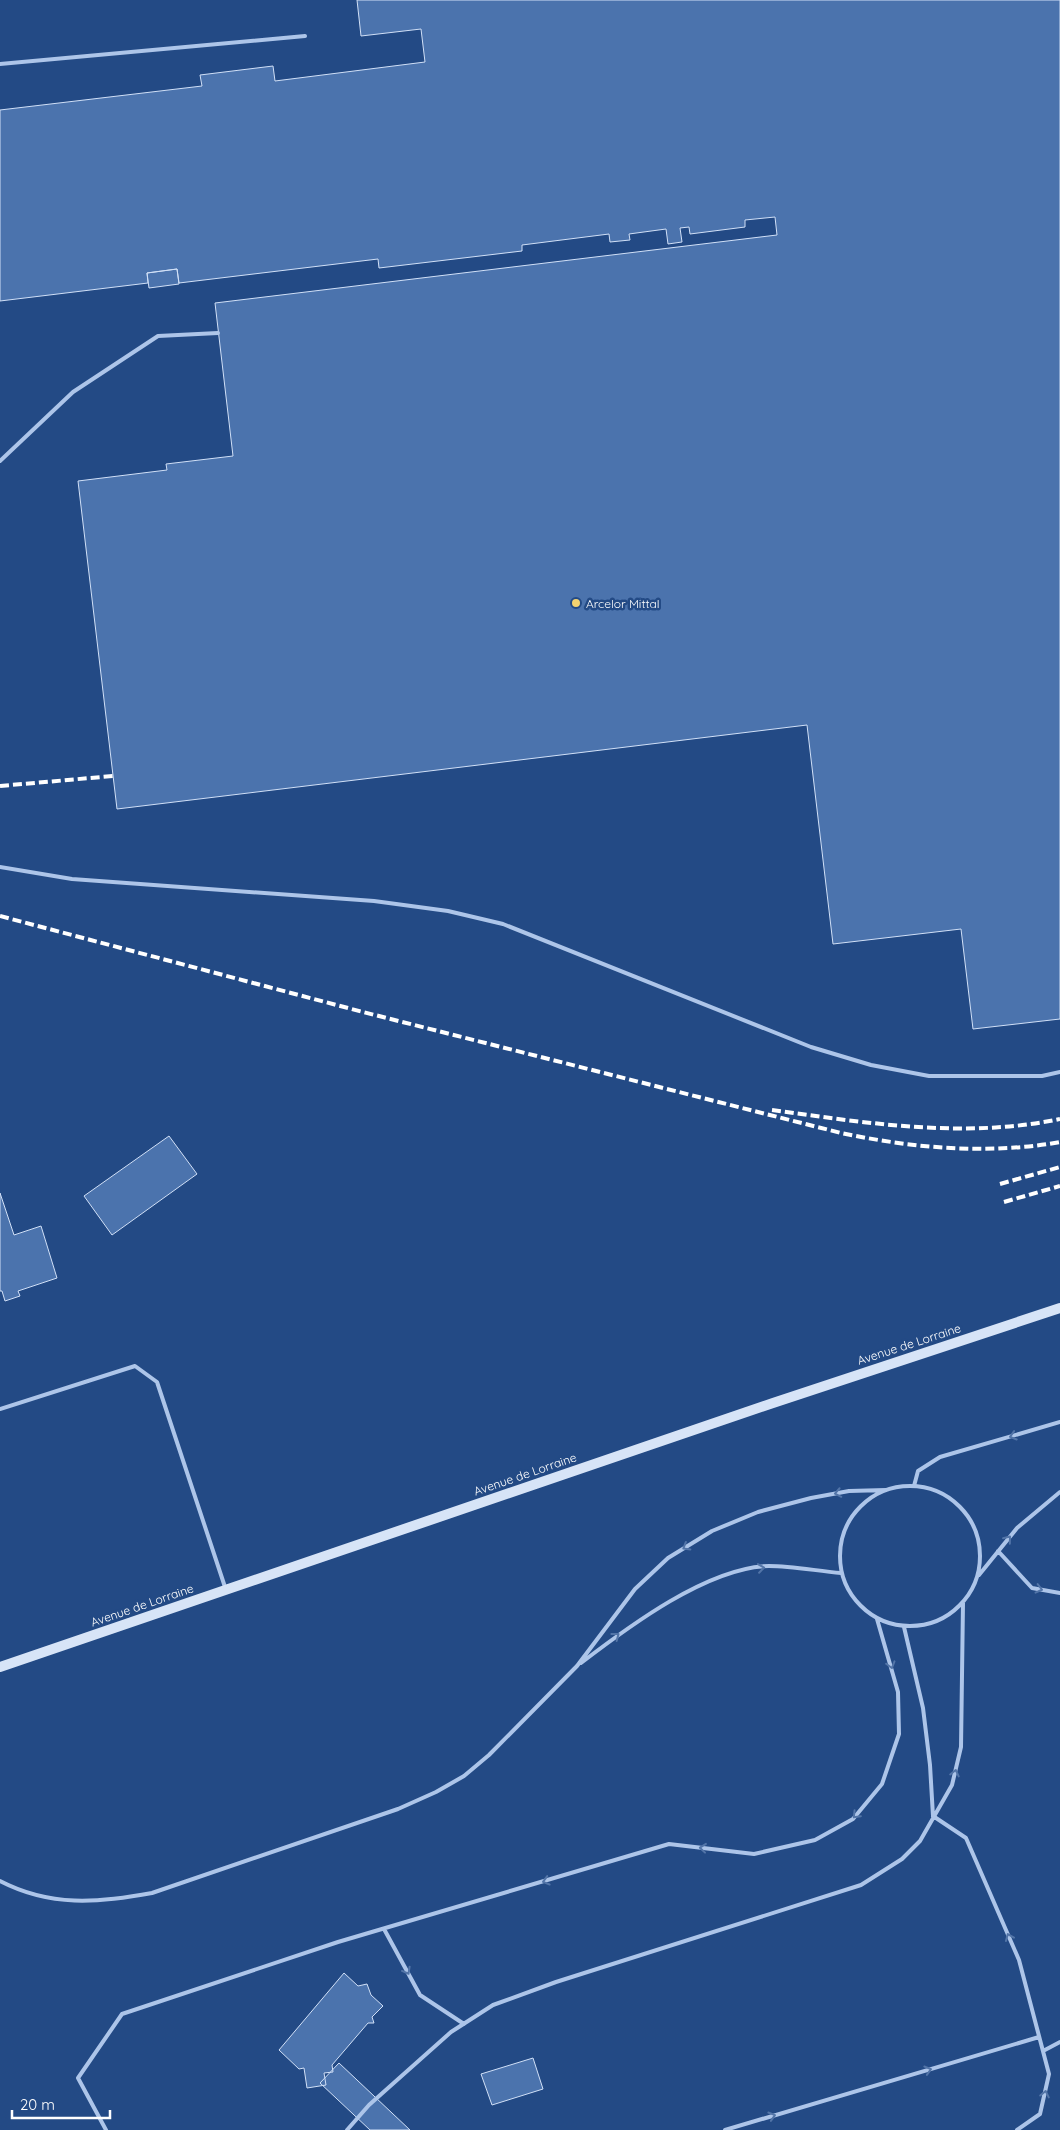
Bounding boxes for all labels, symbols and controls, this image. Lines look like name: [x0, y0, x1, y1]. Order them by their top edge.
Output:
place label: Arcelor Mittal: [586, 596, 660, 611]
marker: Arcelor Mittal: [570, 597, 582, 609]
street label: Avenue de Lorraine: [855, 1320, 963, 1368]
one-way arrow: [1010, 1431, 1018, 1441]
street label: Avenue de Lorraine: [472, 1449, 579, 1499]
one-way arrow: [833, 1487, 842, 1497]
one-way arrow: [1003, 1536, 1011, 1545]
one-way arrow: [682, 1540, 691, 1550]
one-way arrow: [757, 1563, 766, 1573]
street label: Avenue de Lorraine: [89, 1580, 196, 1630]
one-way arrow: [1035, 1583, 1043, 1594]
one-way arrow: [610, 1634, 619, 1642]
one-way arrow: [885, 1661, 895, 1669]
one-way arrow: [949, 1768, 960, 1777]
one-way arrow: [853, 1809, 862, 1818]
one-way arrow: [699, 1843, 707, 1854]
one-way arrow: [543, 1875, 551, 1885]
one-way arrow: [1004, 1933, 1015, 1942]
one-way arrow: [401, 1966, 411, 1975]
one-way arrow: [923, 2065, 931, 2075]
scale bar: [12, 2088, 110, 2120]
one-way arrow: [1039, 2089, 1049, 2098]
text: 20 m: [20, 2095, 55, 2114]
one-way arrow: [767, 2112, 776, 2122]

